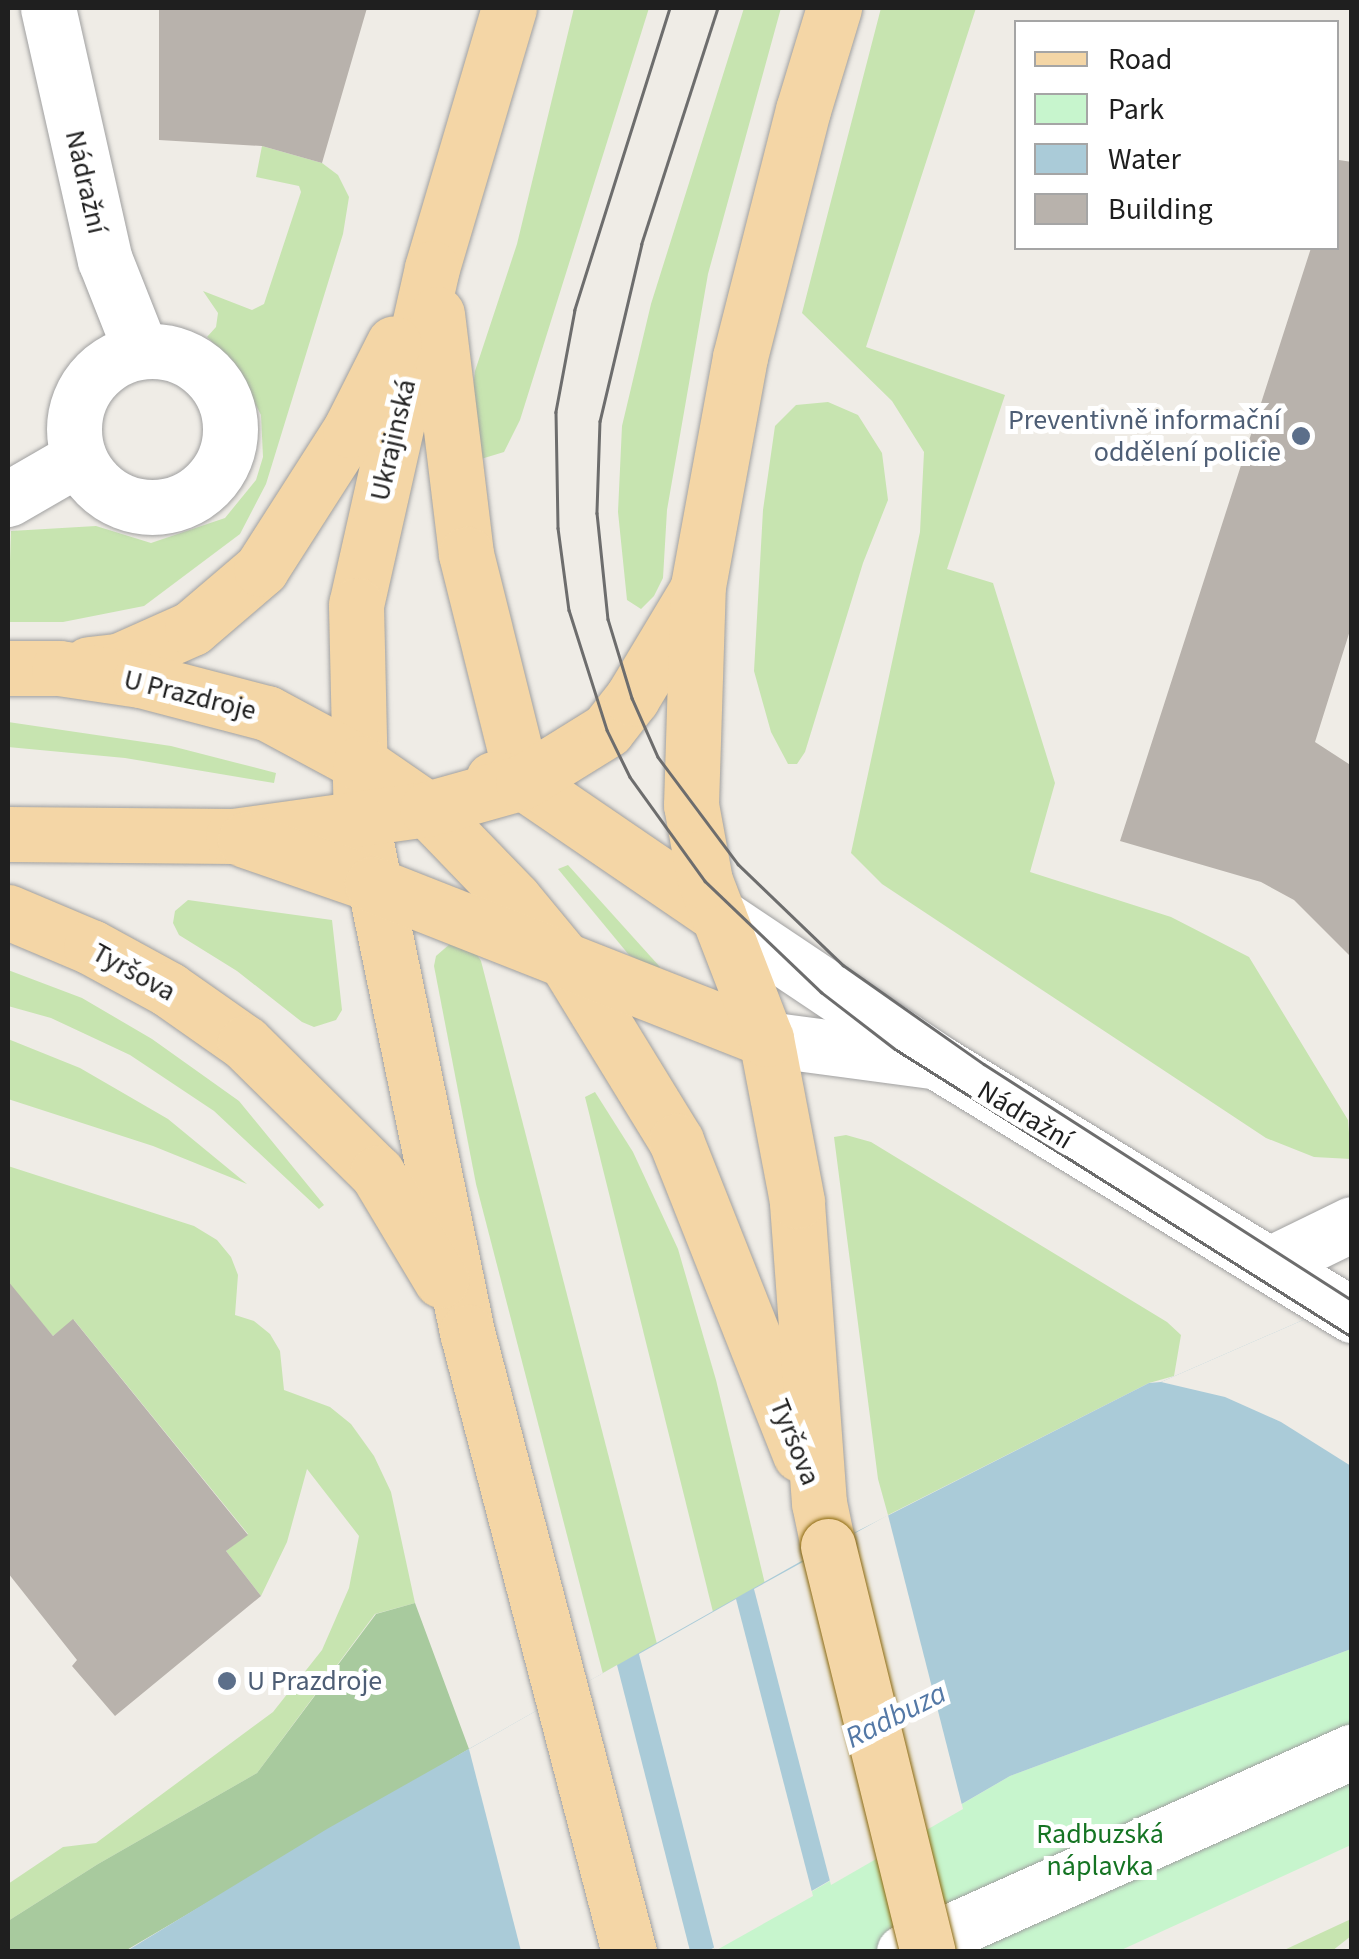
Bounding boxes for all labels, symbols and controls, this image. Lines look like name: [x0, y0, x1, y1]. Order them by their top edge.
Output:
legend: [1014, 20, 1339, 250]
text: Road: [1108, 38, 1172, 81]
text: Park: [1108, 88, 1164, 131]
street label: Nádražní: [58, 127, 114, 237]
text: Water: [1108, 138, 1181, 181]
text: Building: [1108, 188, 1213, 231]
street label: Ukrajinská: [363, 376, 423, 504]
place label: Preventivně informační oddělení policie: [1008, 403, 1281, 469]
marker: Preventivně informační oddělení policie: [1290, 425, 1312, 447]
street label: U Prazdroje: [120, 662, 260, 728]
street label: Tyršova: [86, 935, 182, 1009]
street label: Nádražní: [971, 1074, 1079, 1156]
street label: Tyršova: [763, 1394, 827, 1490]
place label: U Prazdroje: [247, 1664, 382, 1698]
marker: U Prazdroje: [216, 1670, 238, 1692]
water label: Radbuza: [840, 1675, 952, 1757]
park label: Radbuzská náplavka: [1036, 1817, 1164, 1883]

